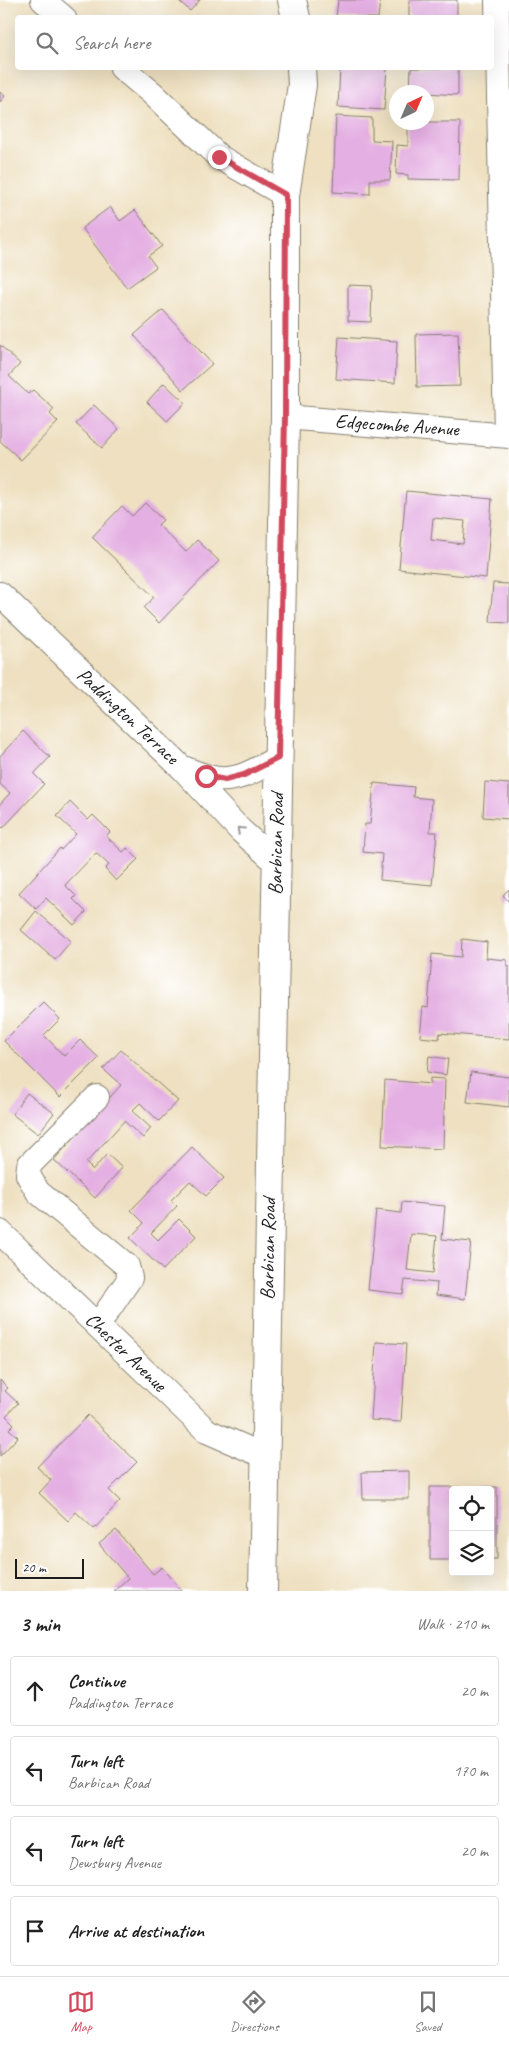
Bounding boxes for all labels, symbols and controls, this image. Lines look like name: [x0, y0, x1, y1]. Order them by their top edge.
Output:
search box: [15, 15, 494, 70]
icon: search: [33, 29, 61, 57]
text: Search here: [73, 31, 150, 55]
north arrow: [389, 85, 434, 130]
route end: [208, 146, 231, 169]
street label: Edgecombe Avenue: [334, 408, 461, 442]
street label: Paddington Terrace: [72, 662, 185, 771]
route start: [195, 765, 218, 788]
street label: Barbican Road: [263, 790, 289, 895]
one-way arrow: [237, 826, 246, 835]
street label: Barbican Road: [255, 1195, 281, 1300]
street label: Chester Avenue: [80, 1307, 173, 1398]
map controls: [449, 1486, 494, 1576]
button: locate: [449, 1486, 494, 1531]
button: layers: [449, 1531, 494, 1576]
scale bar: [15, 1556, 84, 1579]
text: 20 m: [22, 1559, 46, 1576]
text: 3 min: [20, 1611, 60, 1637]
text: Walk · 210 m: [417, 1614, 489, 1634]
text: Continue: [68, 1669, 125, 1693]
icon: ahead: [21, 1677, 49, 1705]
text: 20 m: [461, 1681, 488, 1701]
text: Paddington Terrace: [68, 1693, 172, 1713]
text: Turn left: [68, 1749, 123, 1773]
icon: left: [21, 1757, 49, 1785]
text: 170 m: [454, 1761, 488, 1781]
text: Barbican Road: [68, 1773, 149, 1793]
text: Turn left: [68, 1829, 123, 1853]
icon: left: [21, 1837, 49, 1865]
text: 20 m: [461, 1841, 488, 1861]
text: Dewsbury Avenue: [68, 1853, 161, 1873]
icon: arrive: [21, 1917, 49, 1945]
text: Arrive at destination: [68, 1919, 204, 1943]
tab: Map: [67, 1988, 95, 2035]
tab: Directions: [230, 1988, 279, 2035]
tab: Saved: [414, 1988, 442, 2035]

